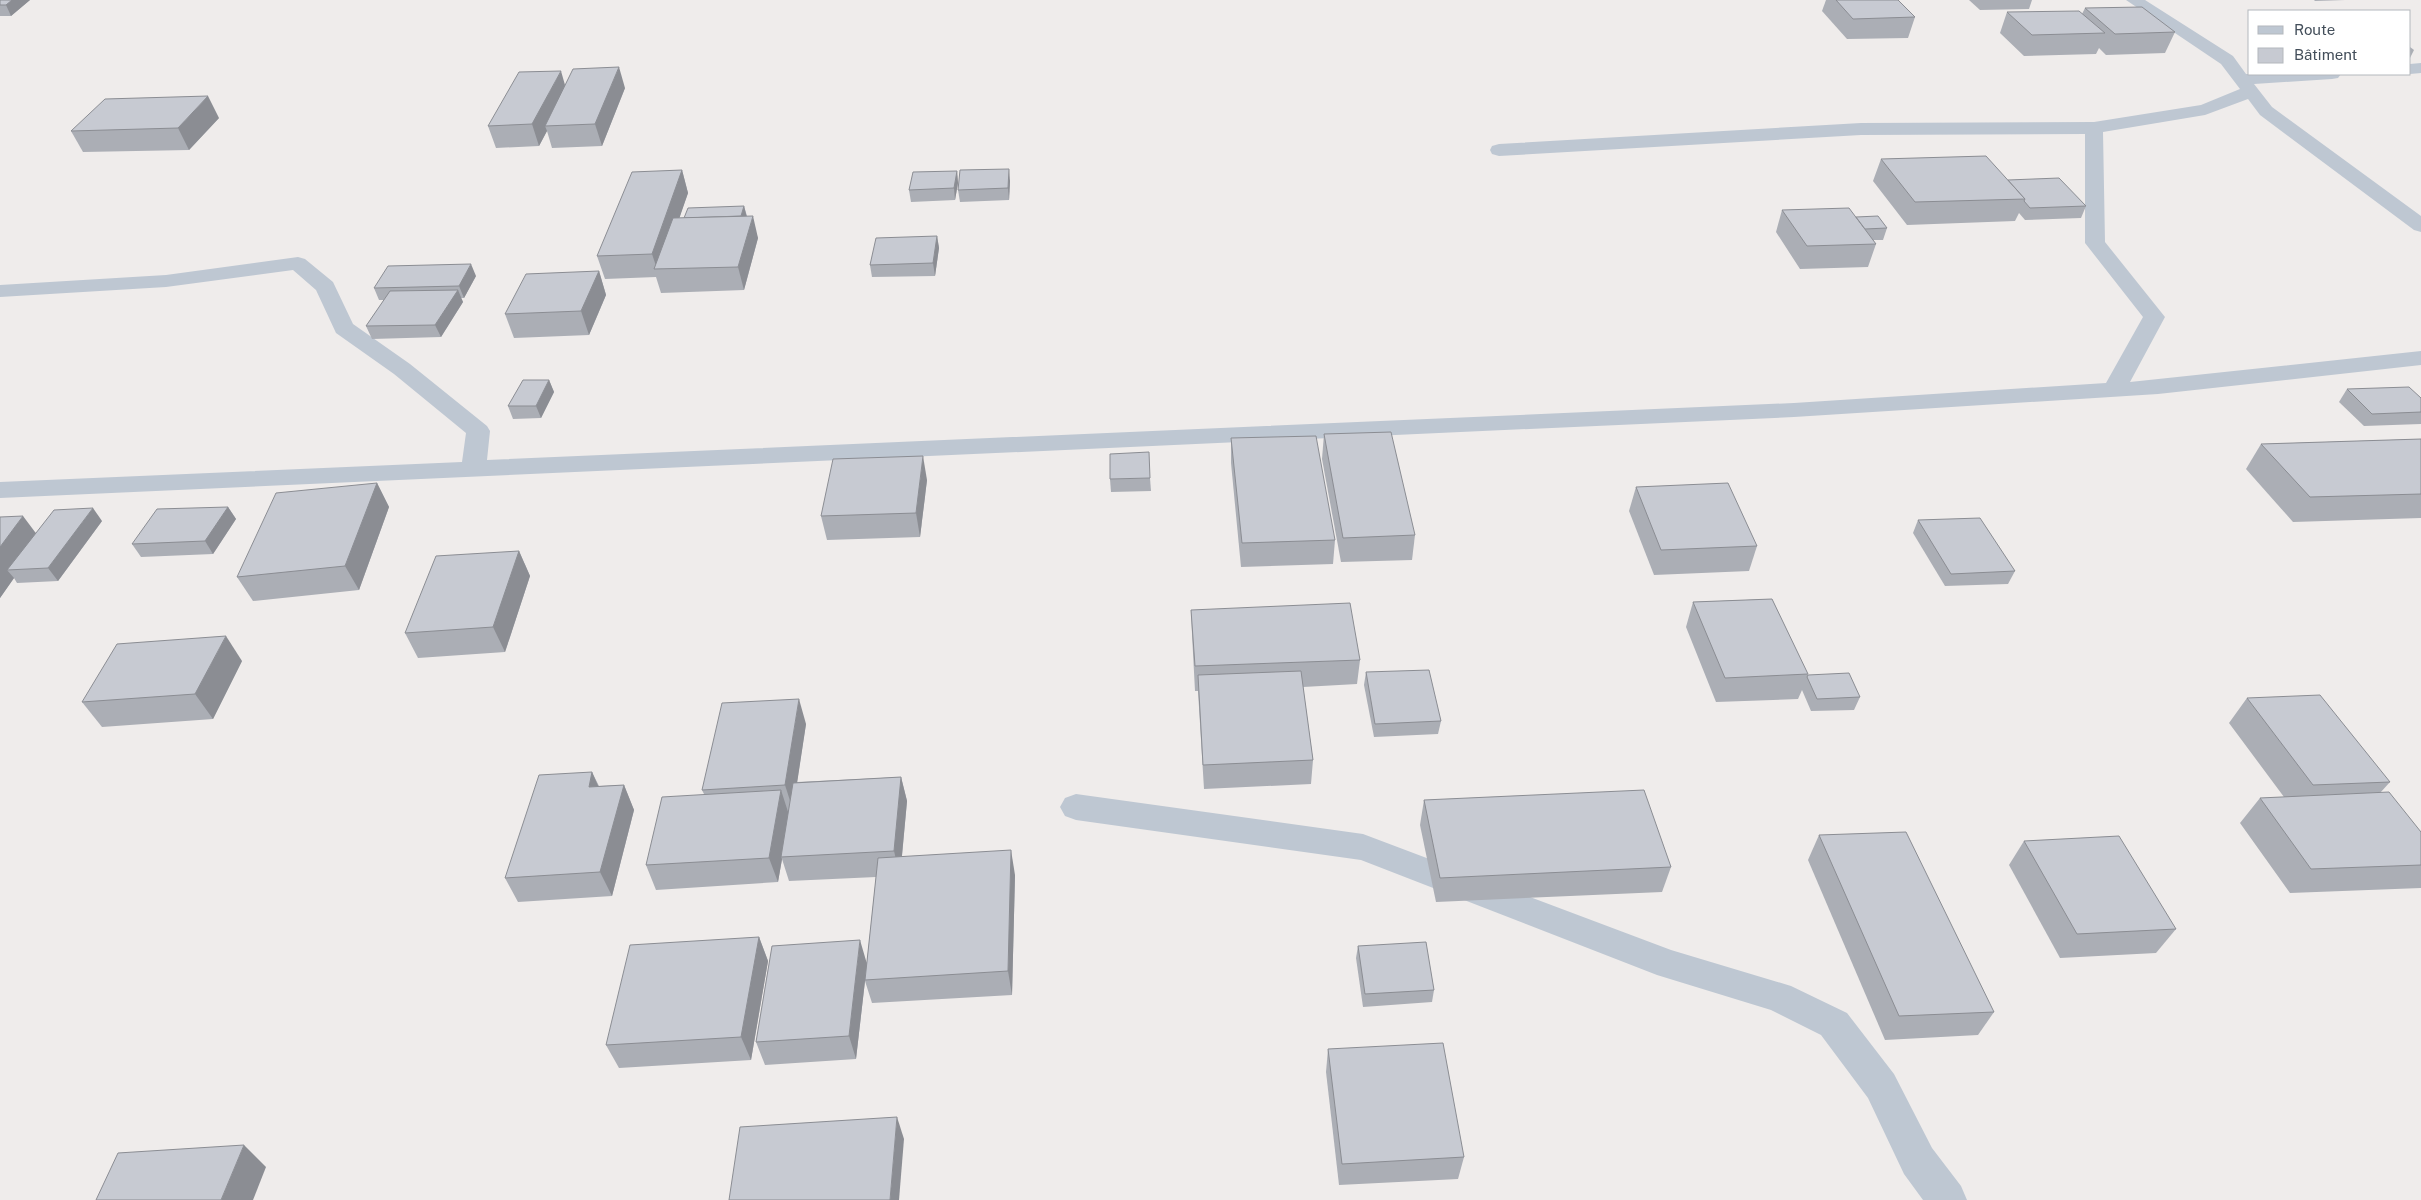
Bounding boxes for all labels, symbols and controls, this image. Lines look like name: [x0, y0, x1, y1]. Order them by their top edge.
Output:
legend: [2248, 10, 2411, 75]
text: Route: [2294, 21, 2335, 38]
text: Bâtiment: [2294, 46, 2357, 63]

